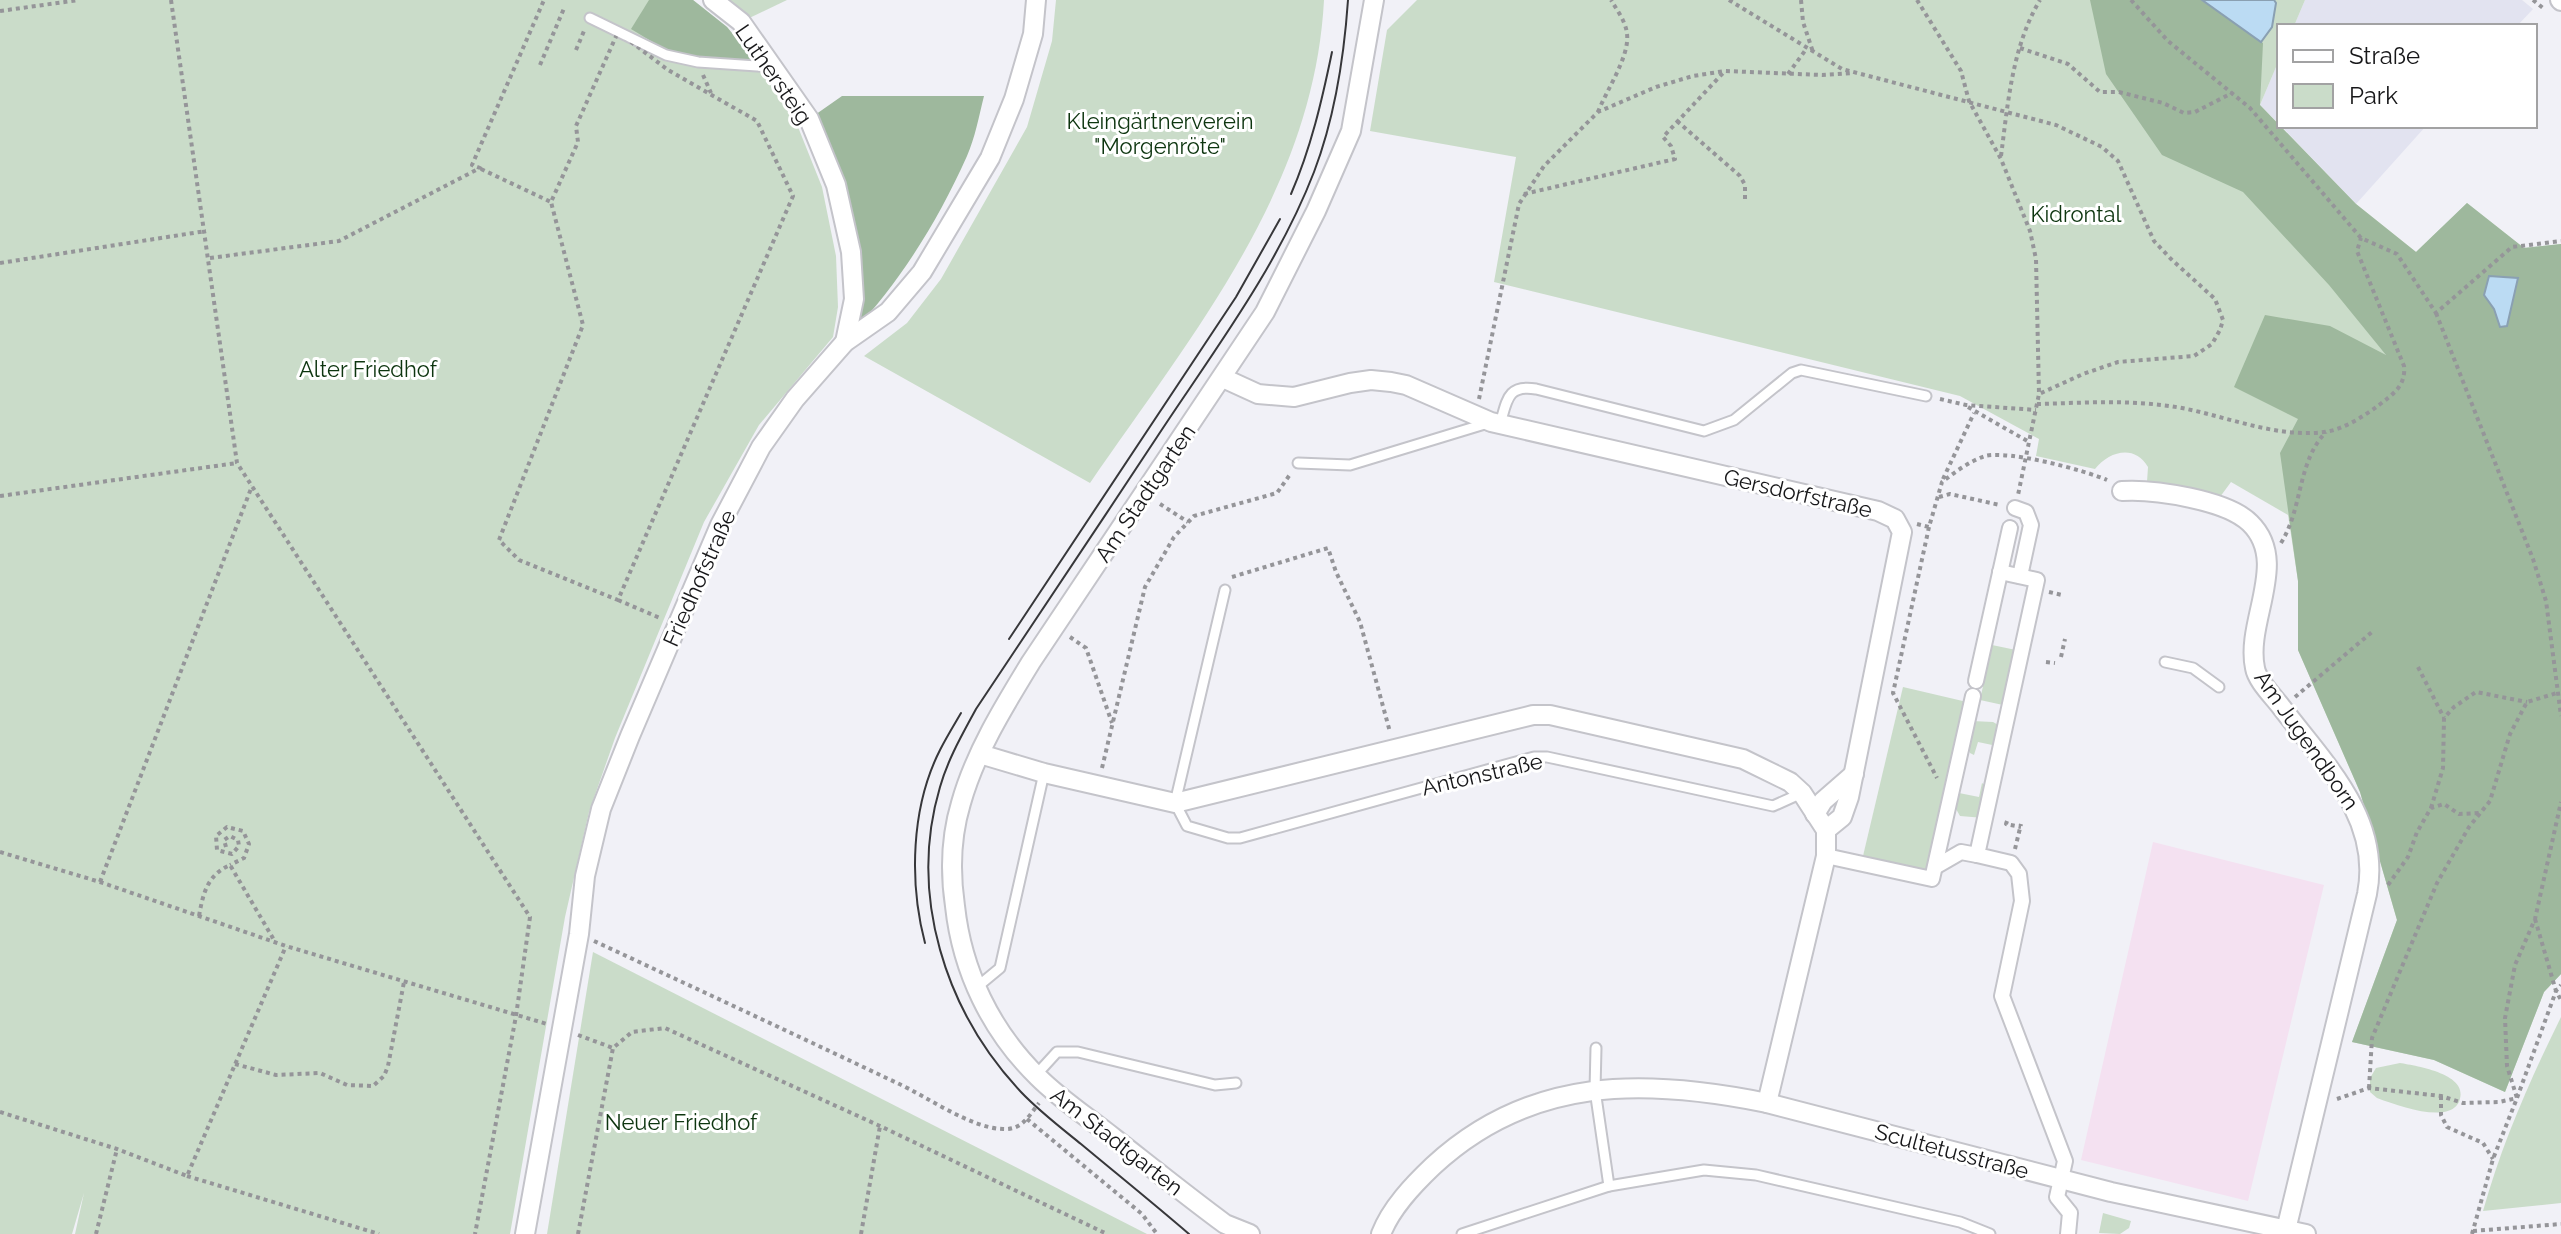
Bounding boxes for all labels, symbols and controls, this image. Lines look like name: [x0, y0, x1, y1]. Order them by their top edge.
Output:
street label: Luthersteig: [730, 19, 818, 129]
legend: [2277, 24, 2537, 128]
text: Straße: [2349, 41, 2420, 70]
text: Park: [2349, 81, 2398, 110]
park label: Kleingärtnerverein "Morgenröte": [1067, 108, 1253, 159]
park label: Kidrontal: [2030, 201, 2122, 227]
park label: Alter Friedhof: [299, 356, 438, 382]
street label: Am Stadtgarten: [1089, 419, 1201, 567]
street label: Gersdorfstraße: [1721, 463, 1875, 523]
street label: Friedhofstraße: [657, 506, 741, 650]
street label: Am Jugendborn: [2249, 665, 2365, 815]
street label: Antonstraße: [1419, 747, 1545, 801]
street label: Am Stadtgarten: [1046, 1081, 1188, 1201]
park label: Neuer Friedhof: [605, 1109, 758, 1135]
street label: Scultetusstraße: [1872, 1118, 2032, 1184]

